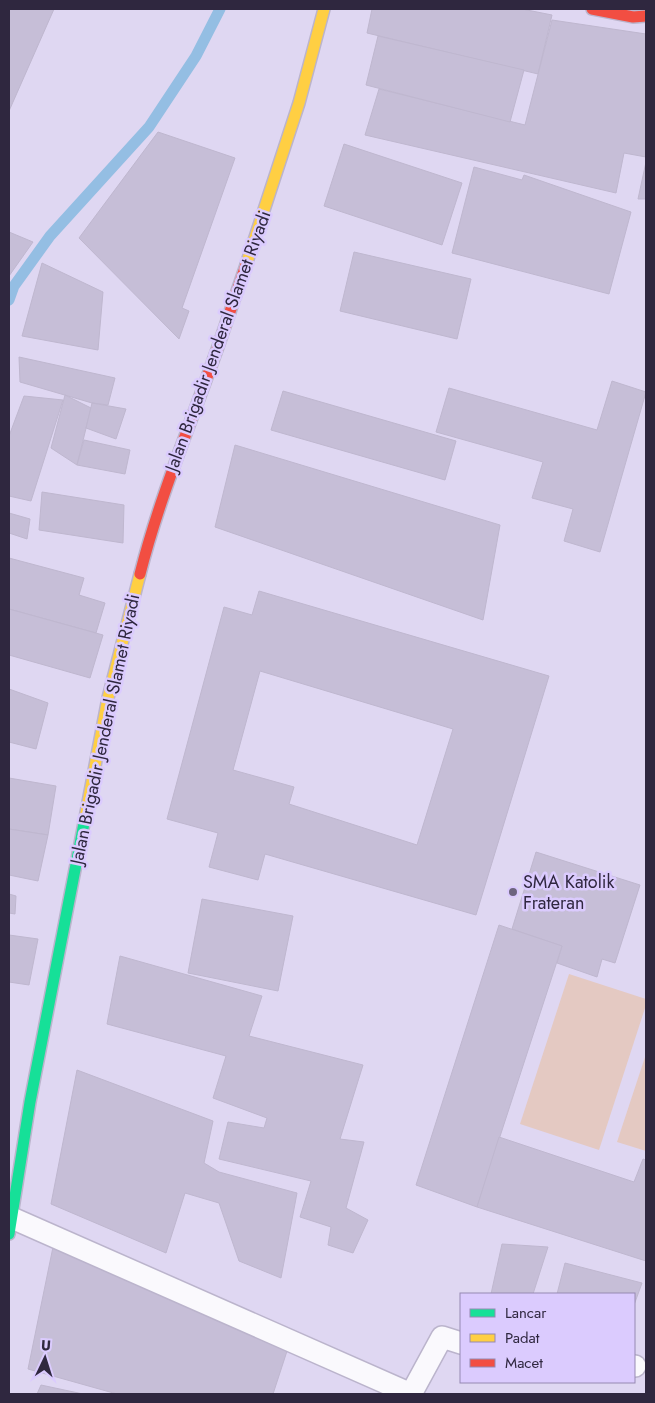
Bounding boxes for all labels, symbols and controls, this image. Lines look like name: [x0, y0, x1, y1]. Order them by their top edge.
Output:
street label: Jalan Brigadir Jenderal Slamet Riyadi: [158, 207, 277, 477]
street label: Jalan Brigadir Jenderal Slamet Riyadi: [63, 591, 146, 869]
place label: SMA Katolik Frateran: [523, 869, 615, 916]
marker: SMA Katolik Frateran: [507, 886, 519, 898]
legend: [460, 1293, 635, 1383]
text: Lancar: [505, 1302, 547, 1324]
text: Padat: [505, 1327, 540, 1349]
north arrow: [20, 1333, 70, 1383]
text: U: [40, 1335, 52, 1355]
text: Macet: [505, 1352, 543, 1374]

